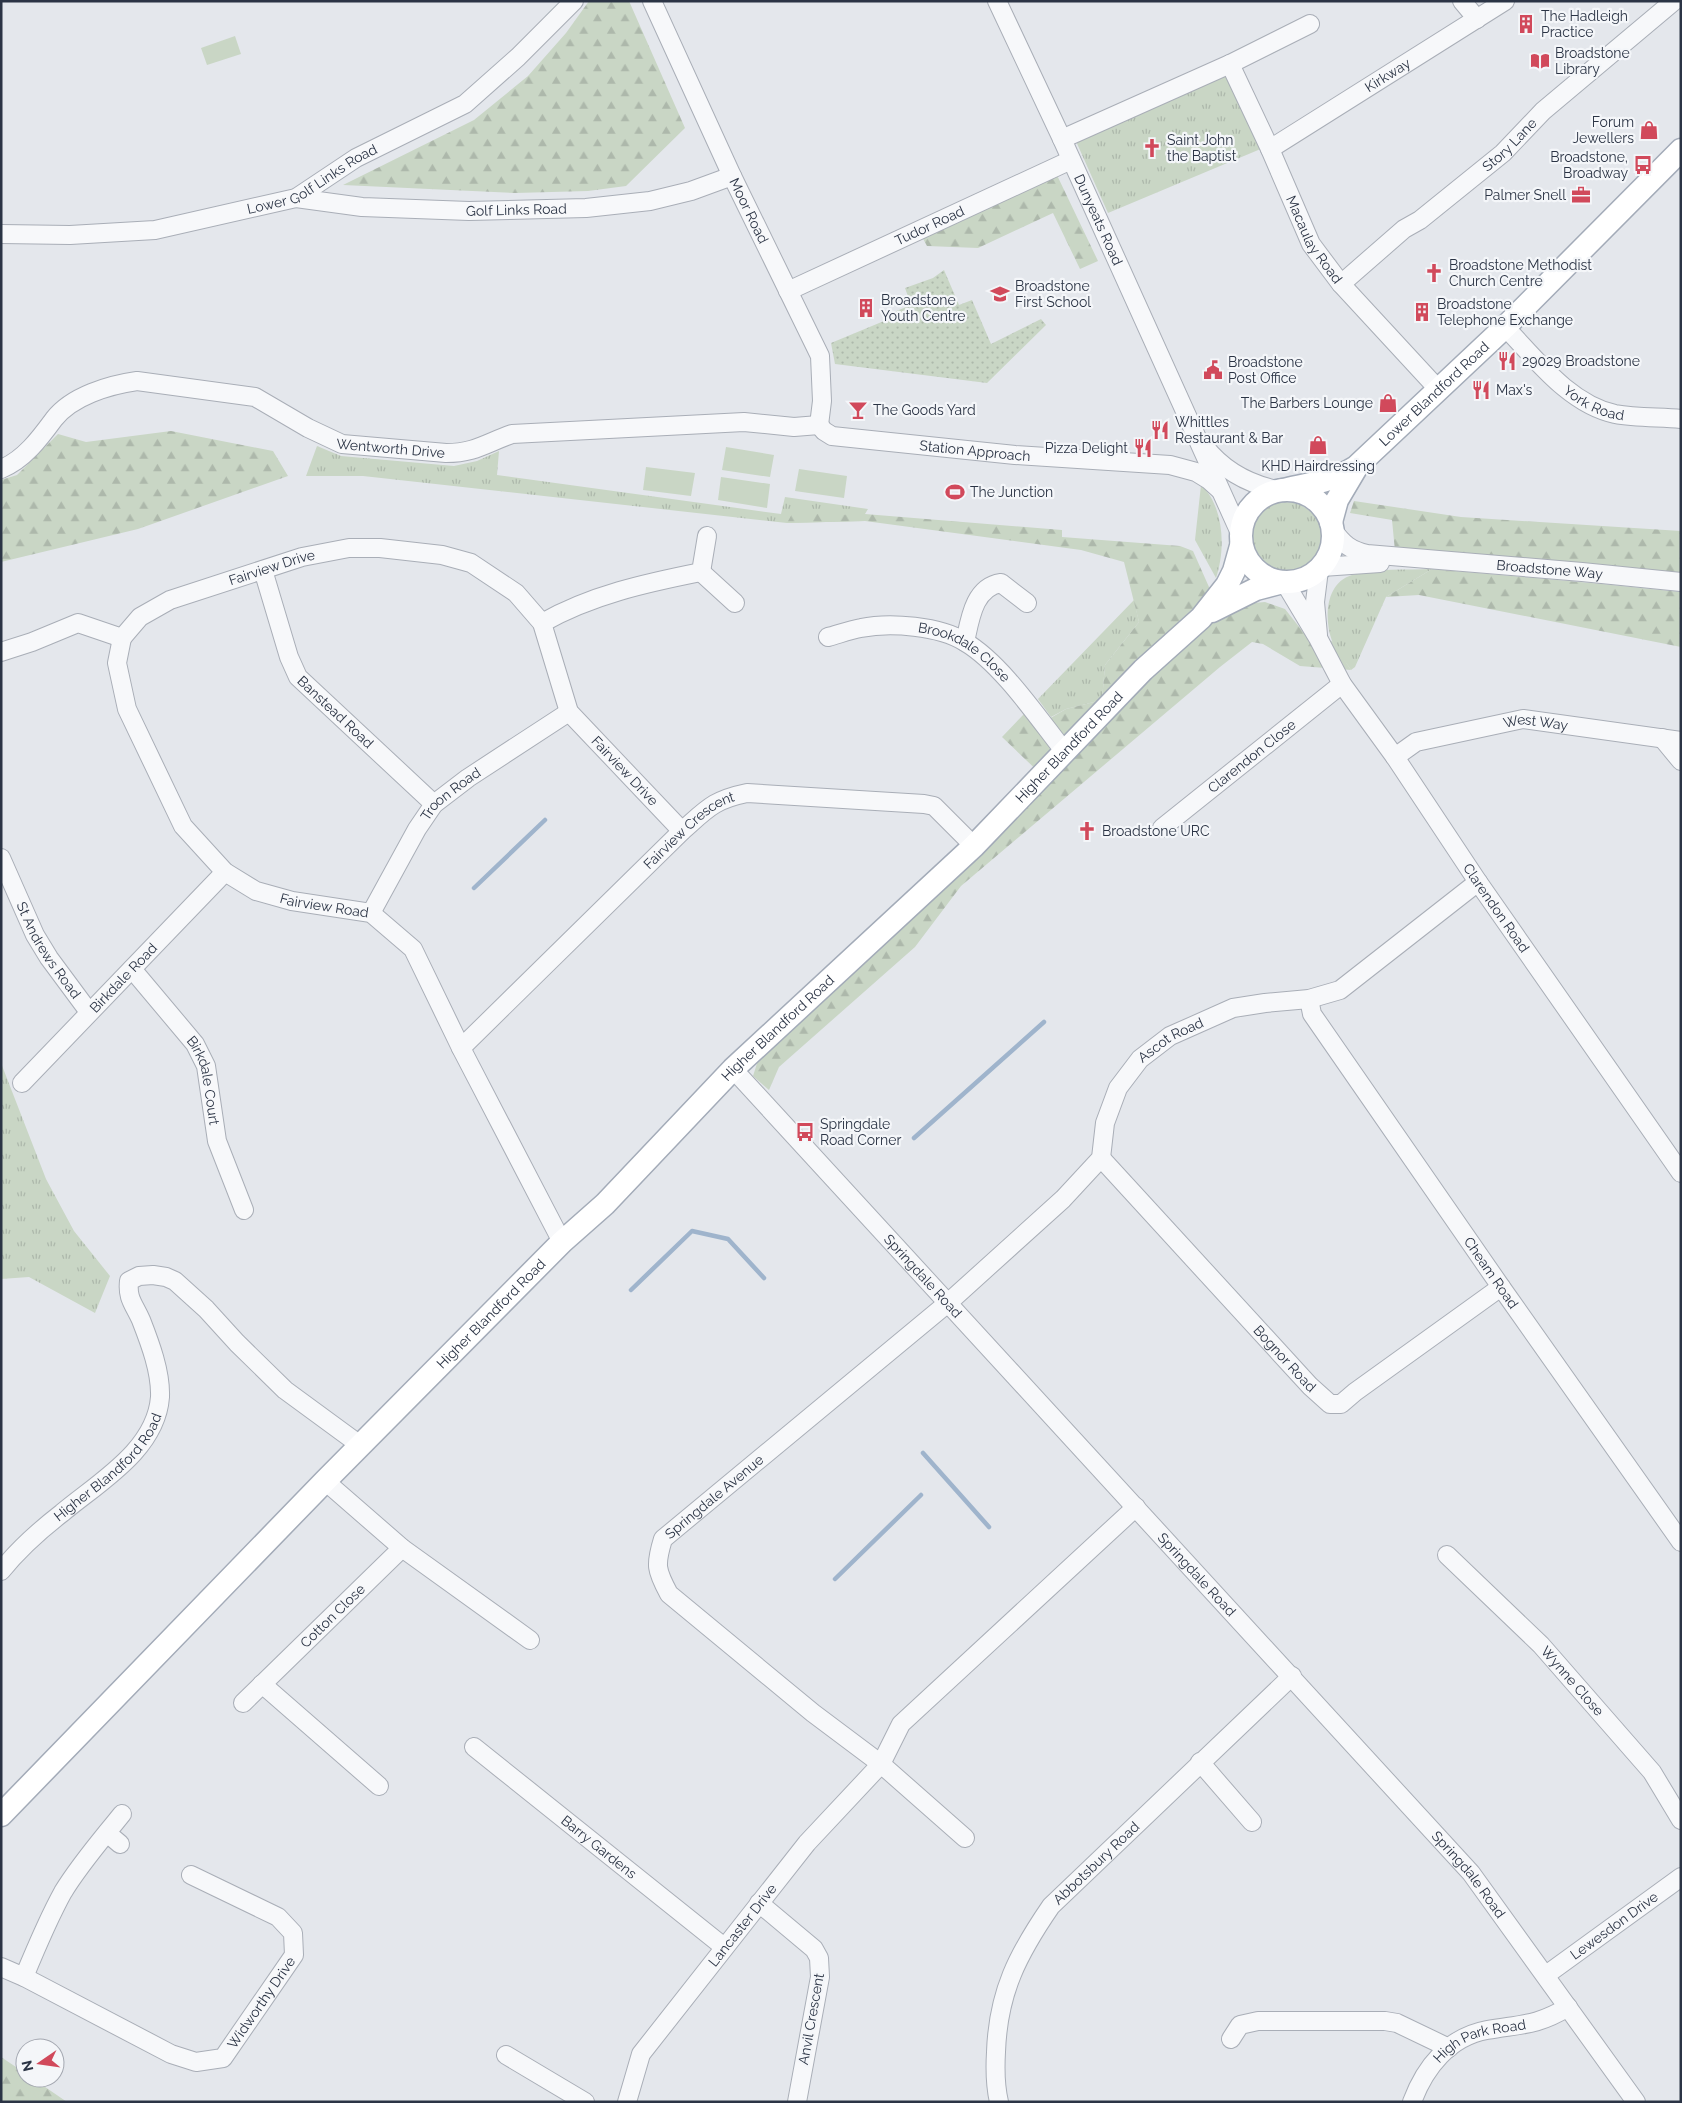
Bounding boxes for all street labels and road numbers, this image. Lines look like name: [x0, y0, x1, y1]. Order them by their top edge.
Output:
street label: Kirkway: [1362, 54, 1414, 95]
street label: Story Lane: [1479, 115, 1540, 174]
street label: Lower Golf Links Road: [245, 141, 380, 217]
street label: Dunyeats Road: [1071, 172, 1126, 268]
street label: Moor Road: [726, 175, 772, 246]
street label: Macaulay Road: [1283, 193, 1346, 287]
street label: Golf Links Road: [466, 200, 567, 219]
street label: Tudor Road: [892, 203, 967, 248]
street label: Lower Blandford Road: [1376, 338, 1492, 449]
street label: York Road: [1560, 382, 1625, 423]
street label: Wentworth Drive: [336, 436, 446, 461]
street label: Station Approach: [919, 437, 1031, 464]
street label: Fairview Drive: [227, 547, 316, 588]
street label: Broadstone Way: [1496, 557, 1604, 582]
street label: Brookdale Close: [917, 619, 1014, 685]
street label: Banstead Road: [294, 673, 377, 751]
street label: Higher Blandford Road: [1012, 688, 1126, 806]
street label: West Way: [1502, 711, 1570, 733]
street label: Clarendon Close: [1205, 716, 1299, 796]
street label: Fairview Drive: [588, 733, 661, 809]
street label: Troon Road: [417, 764, 483, 823]
street label: Fairview Crescent: [640, 788, 736, 872]
street label: Clarendon Road: [1460, 860, 1533, 955]
street label: Fairview Road: [278, 890, 370, 921]
street label: St Andrews Road: [13, 899, 84, 1001]
street label: Birkdale Road: [86, 940, 160, 1016]
street label: Higher Blandford Road: [718, 972, 837, 1084]
street label: Ascot Road: [1135, 1014, 1206, 1066]
street label: Birkdale Court: [184, 1033, 223, 1126]
street label: Springdale Road: [881, 1231, 965, 1321]
street label: Cheam Road: [1461, 1234, 1522, 1312]
street label: Higher Blandford Road: [433, 1256, 549, 1372]
street label: Bognor Road: [1250, 1322, 1319, 1395]
street label: Higher Blandford Road: [51, 1411, 165, 1524]
street label: Springdale Avenue: [662, 1451, 766, 1542]
street label: Springdale Road: [1155, 1529, 1239, 1619]
street label: Cotton Close: [297, 1581, 368, 1651]
street label: Wynne Close: [1538, 1643, 1607, 1719]
street label: Barry Gardens: [558, 1812, 640, 1882]
street label: Abbotsbury Road: [1050, 1818, 1142, 1908]
street label: Springdale Road: [1429, 1828, 1509, 1921]
street label: Lancaster Drive: [705, 1881, 780, 1970]
street label: Lewesdon Drive: [1567, 1889, 1661, 1963]
street label: Widworthy Drive: [224, 1954, 298, 2051]
street label: Anvil Crescent: [795, 1972, 827, 2066]
street label: High Park Road: [1430, 2016, 1527, 2066]

